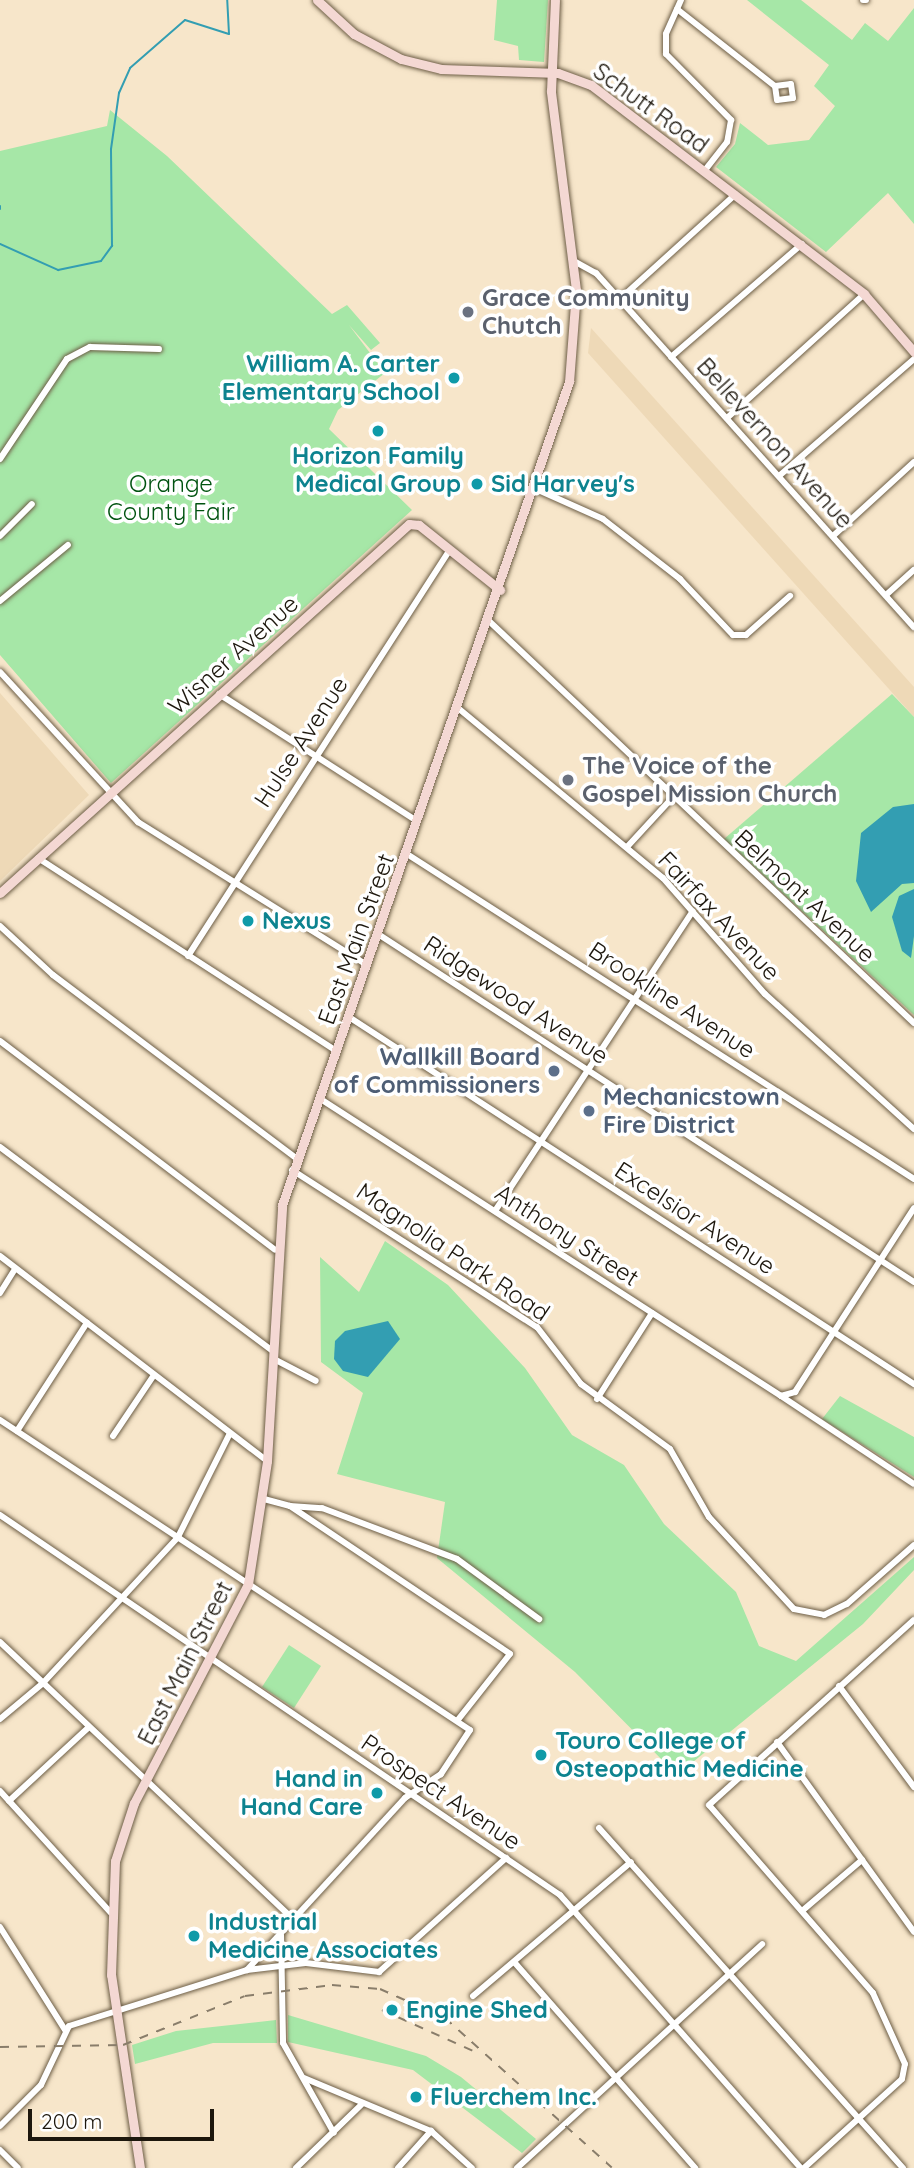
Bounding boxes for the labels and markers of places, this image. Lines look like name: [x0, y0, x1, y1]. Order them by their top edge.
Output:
place label: Grace Community Chutch: [482, 284, 690, 340]
marker: Grace Community Chutch: [460, 304, 476, 320]
place label: William A. Carter Elementary School: [222, 350, 440, 406]
marker: William A. Carter Elementary School: [446, 370, 462, 386]
marker: Horizon Family Medical Group: [370, 423, 386, 439]
place label: Horizon Family Medical Group: [292, 442, 464, 498]
place label: Sid Harvey's: [491, 470, 635, 498]
marker: Sid Harvey's: [469, 476, 485, 492]
place label: The Voice of the Gospel Mission Church: [582, 752, 837, 808]
marker: The Voice of the Gospel Mission Church: [560, 772, 576, 788]
place label: Nexus: [262, 907, 331, 935]
marker: Nexus: [240, 913, 256, 929]
place label: Wallkill Board of Commissioners: [334, 1043, 540, 1099]
marker: Wallkill Board of Commissioners: [546, 1063, 562, 1079]
place label: Mechanicstown Fire District: [603, 1083, 780, 1139]
marker: Mechanicstown Fire District: [581, 1103, 597, 1119]
place label: Touro College of Osteopathic Medicine: [555, 1727, 804, 1783]
marker: Touro College of Osteopathic Medicine: [533, 1747, 549, 1763]
place label: Hand in Hand Care: [240, 1765, 363, 1821]
marker: Hand in Hand Care: [369, 1785, 385, 1801]
place label: Industrial Medicine Associates: [208, 1908, 438, 1964]
marker: Industrial Medicine Associates: [186, 1928, 202, 1944]
place label: Engine Shed: [406, 1996, 548, 2024]
marker: Engine Shed: [384, 2002, 400, 2018]
place label: Fluerchem Inc.: [430, 2083, 597, 2111]
marker: Fluerchem Inc.: [408, 2089, 424, 2105]

